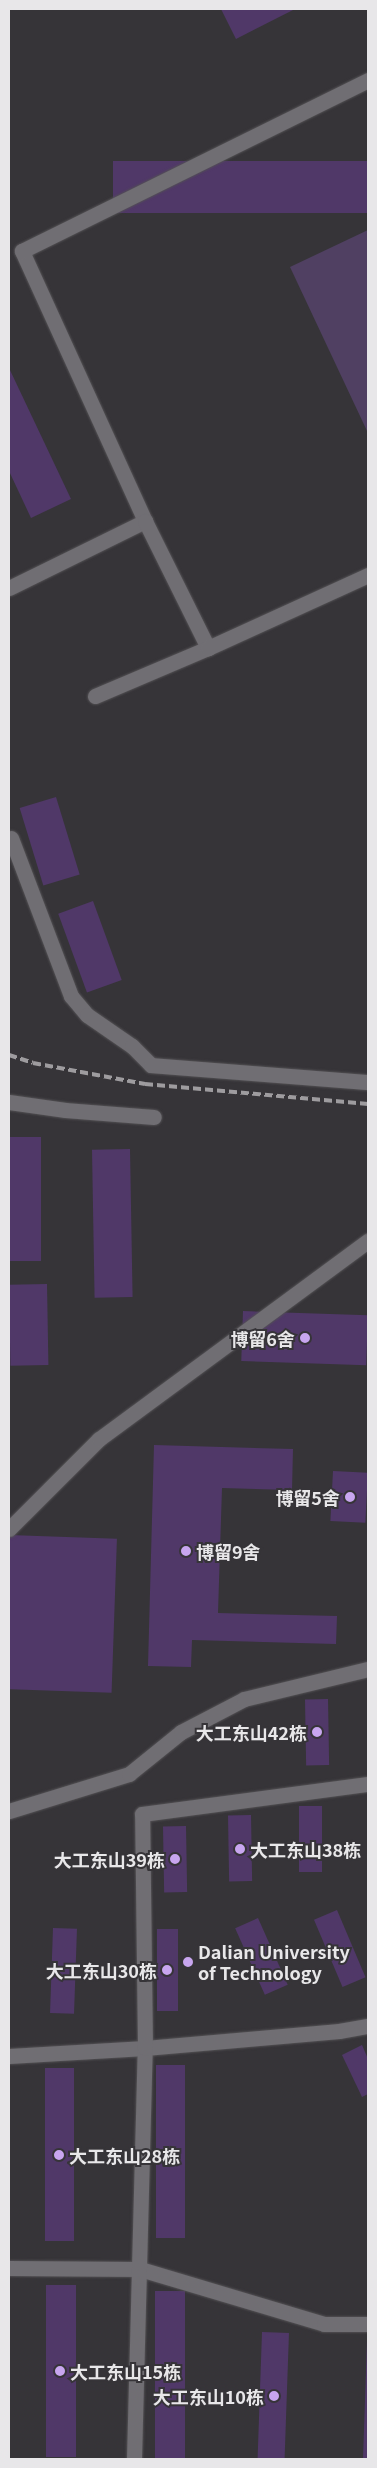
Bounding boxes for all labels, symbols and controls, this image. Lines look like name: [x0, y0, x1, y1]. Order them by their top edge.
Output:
place label: 博留6舍: [230, 1327, 295, 1349]
marker: 博留6舍: [299, 1332, 311, 1344]
place label: 博留5舍: [275, 1486, 340, 1508]
marker: 博留5舍: [344, 1491, 356, 1503]
place label: 博留9舍: [196, 1540, 261, 1562]
marker: 博留9舍: [180, 1545, 192, 1557]
place label: 大工东山42栋: [196, 1721, 307, 1743]
marker: 大工东山42栋: [311, 1726, 323, 1738]
place label: 大工东山38栋: [250, 1838, 361, 1860]
marker: 大工东山38栋: [234, 1843, 246, 1855]
place label: 大工东山39栋: [54, 1848, 165, 1870]
marker: 大工东山39栋: [169, 1853, 181, 1865]
place label: Dalian University of Technology: [198, 1941, 350, 1984]
marker: Dalian University of Technology: [182, 1956, 194, 1968]
place label: 大工东山30栋: [46, 1959, 157, 1981]
marker: 大工东山30栋: [161, 1964, 173, 1976]
place label: 大工东山28栋: [69, 2144, 180, 2166]
marker: 大工东山28栋: [53, 2149, 65, 2161]
place label: 大工东山15栋: [70, 2360, 181, 2382]
marker: 大工东山15栋: [54, 2365, 66, 2377]
place label: 大工东山10栋: [153, 2385, 264, 2407]
marker: 大工东山10栋: [268, 2390, 280, 2402]

